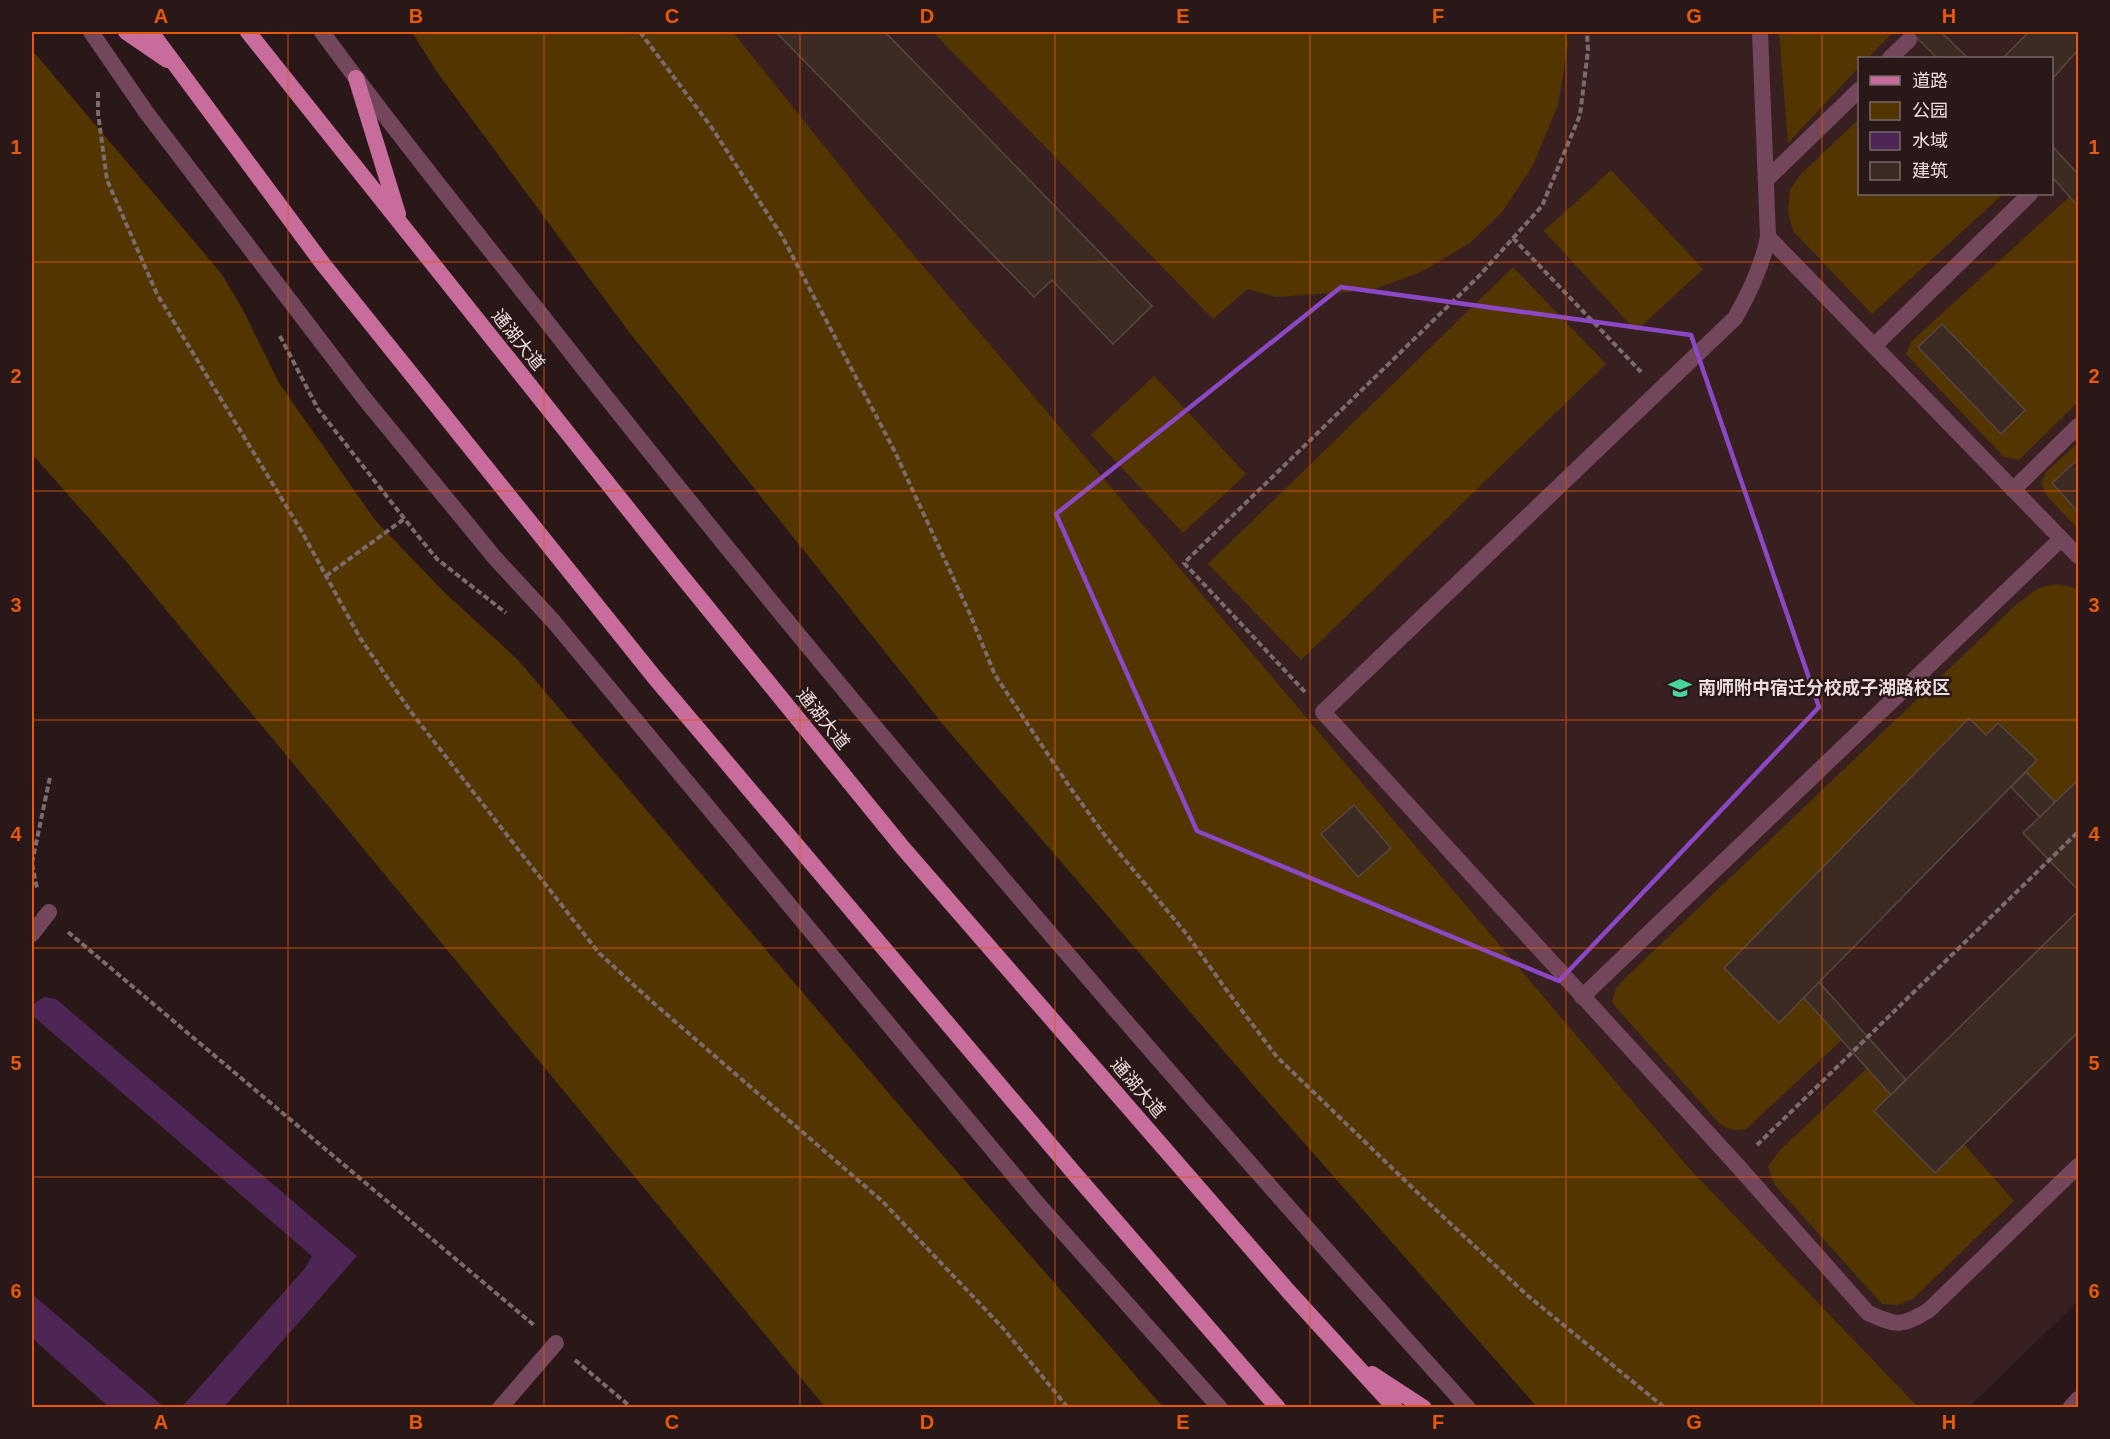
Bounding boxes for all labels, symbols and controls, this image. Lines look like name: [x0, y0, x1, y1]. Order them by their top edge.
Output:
text: A: [154, 5, 168, 27]
text: B: [409, 5, 423, 27]
text: C: [665, 5, 679, 27]
text: D: [920, 5, 934, 27]
text: E: [1176, 5, 1190, 27]
text: F: [1432, 5, 1444, 27]
text: G: [1686, 5, 1702, 27]
text: H: [1942, 5, 1956, 27]
legend: [1858, 57, 2053, 195]
text: 道路: [1912, 71, 1948, 91]
text: 公园: [1912, 101, 1948, 121]
text: 水域: [1912, 131, 1948, 151]
text: 1: [10, 136, 22, 158]
text: 1: [2088, 136, 2100, 158]
text: 建筑: [1912, 161, 1948, 181]
street label: 通湖大道: [488, 306, 548, 374]
text: 2: [10, 365, 22, 387]
text: 2: [2088, 365, 2100, 387]
text: 3: [10, 594, 22, 616]
text: 3: [2088, 594, 2100, 616]
school or university icon: 南师附中宿迁分校成子湖路校区: [1667, 675, 1693, 701]
place label: 南师附中宿迁分校成子湖路校区: [1698, 678, 1950, 698]
street label: 通湖大道: [793, 685, 853, 753]
text: 4: [10, 823, 22, 845]
text: 4: [2088, 823, 2100, 845]
text: 5: [10, 1052, 22, 1074]
text: 5: [2088, 1052, 2100, 1074]
street label: 通湖大道: [1107, 1054, 1169, 1122]
text: 6: [10, 1280, 22, 1302]
text: 6: [2088, 1280, 2100, 1302]
text: A: [154, 1411, 168, 1433]
text: B: [409, 1411, 423, 1433]
text: C: [665, 1411, 679, 1433]
text: D: [920, 1411, 934, 1433]
text: E: [1176, 1411, 1190, 1433]
text: F: [1432, 1411, 1444, 1433]
text: G: [1686, 1411, 1702, 1433]
text: H: [1942, 1411, 1956, 1433]

